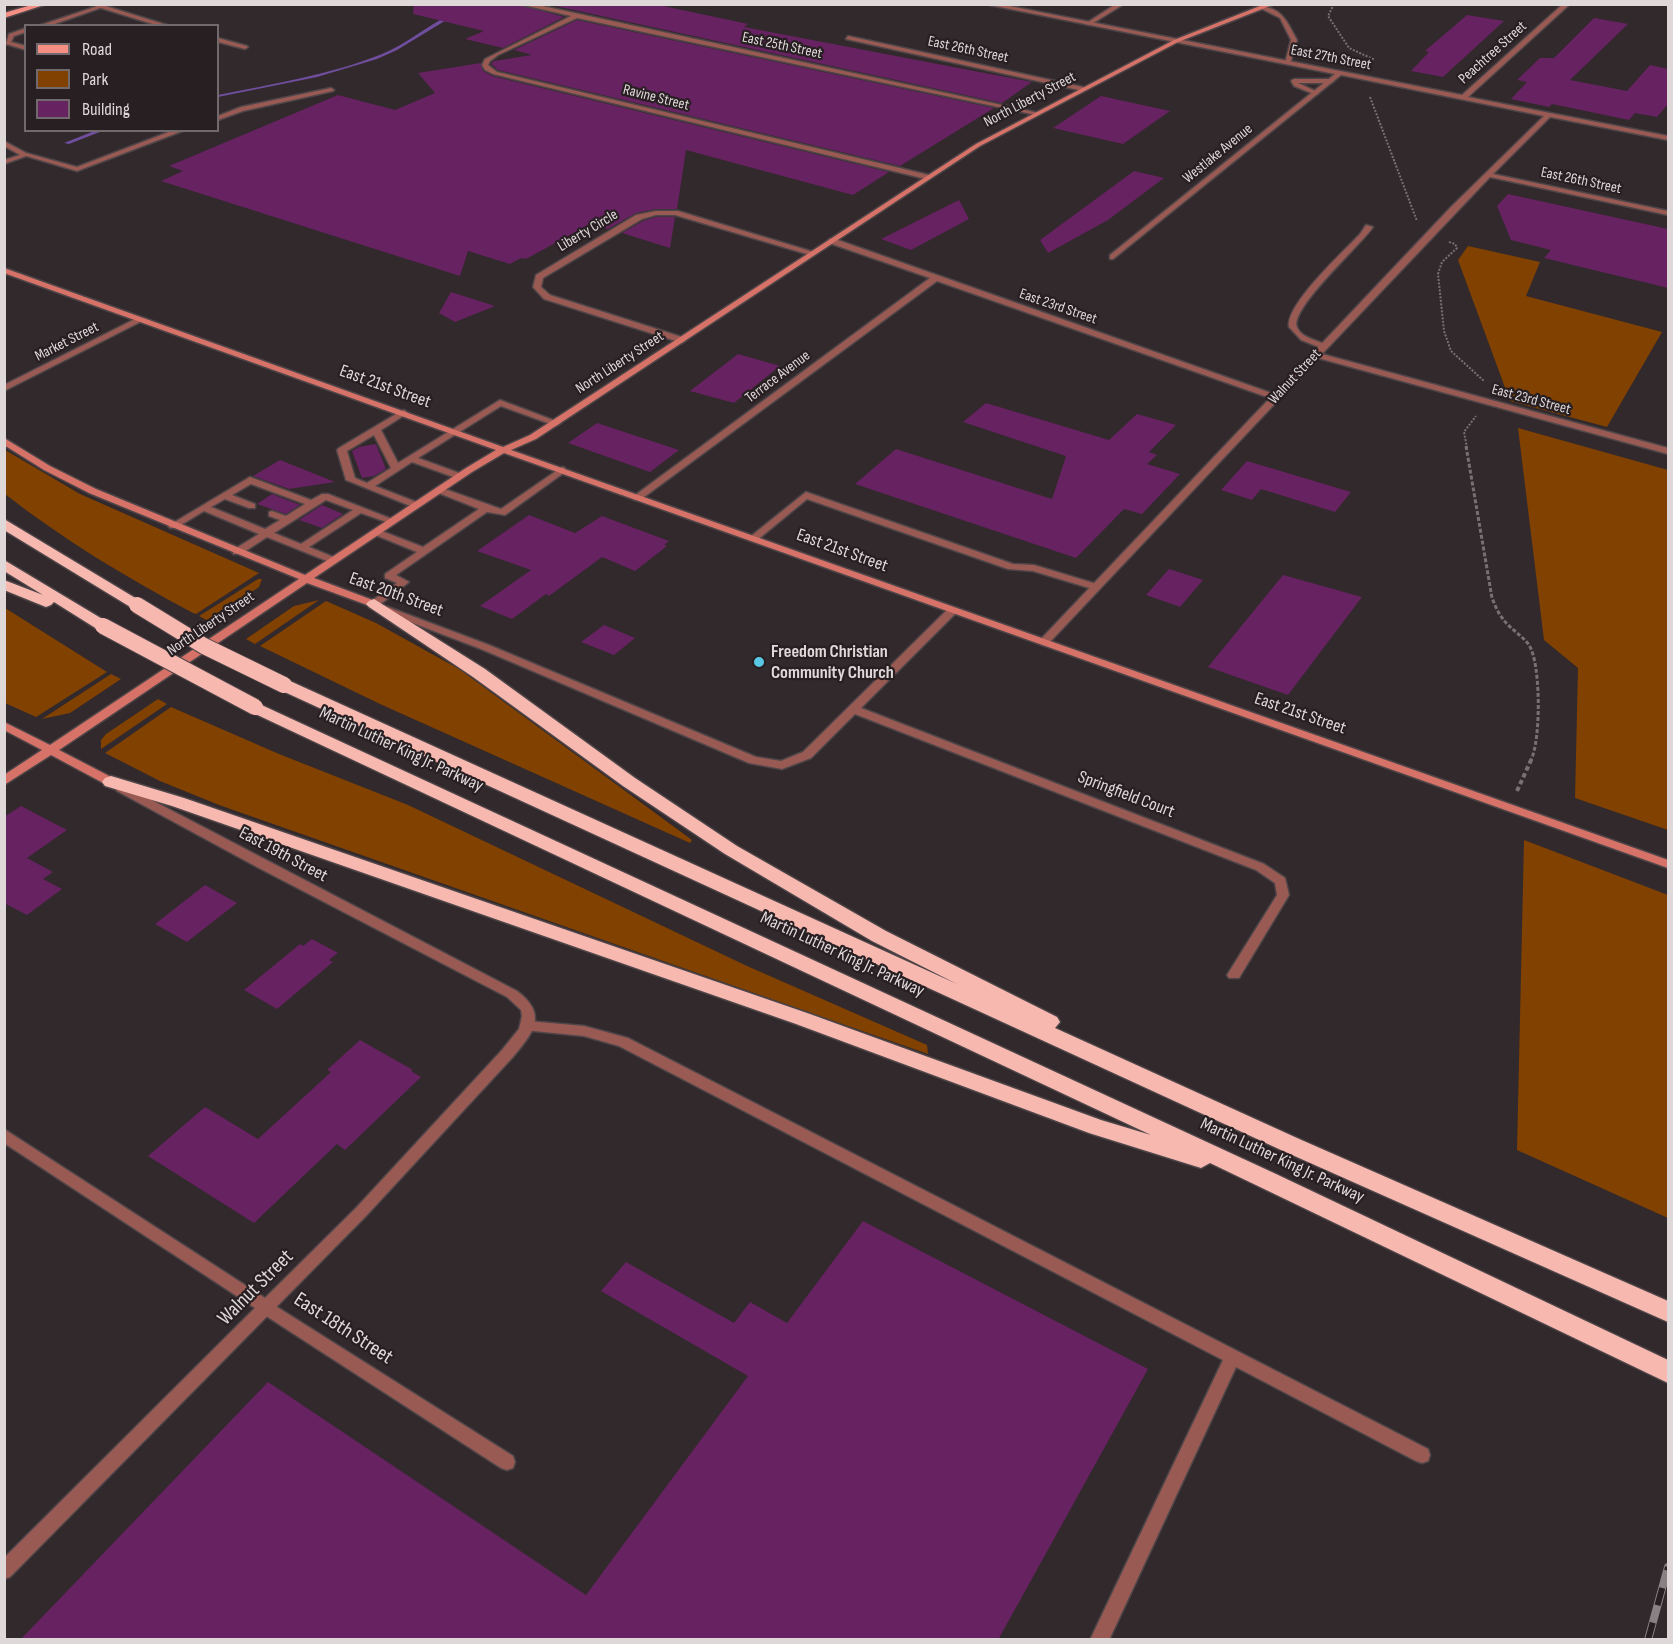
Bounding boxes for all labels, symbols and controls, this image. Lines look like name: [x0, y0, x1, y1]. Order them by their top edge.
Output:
street label: Peachtree Street: [1455, 18, 1531, 88]
legend: [24, 24, 219, 132]
street label: East 25th Street: [740, 29, 824, 63]
street label: East 26th Street: [926, 33, 1010, 67]
text: Road: [82, 39, 112, 60]
street label: East 27th Street: [1289, 41, 1373, 75]
street label: North Liberty Street: [981, 68, 1079, 132]
text: Park: [82, 69, 108, 90]
street label: Ravine Street: [621, 81, 691, 115]
text: Building: [82, 99, 130, 120]
street label: Westlake Avenue: [1179, 120, 1257, 188]
street label: East 26th Street: [1539, 164, 1623, 198]
street label: Liberty Circle: [555, 206, 621, 256]
street label: East 23rd Street: [1017, 285, 1099, 329]
street label: Market Street: [32, 318, 102, 366]
street label: North Liberty Street: [573, 328, 667, 398]
street label: Walnut Street: [1265, 346, 1325, 408]
street label: Terrace Avenue: [742, 347, 814, 407]
street label: East 21st Street: [336, 361, 434, 413]
street label: East 23rd Street: [1490, 381, 1572, 419]
street label: East 21st Street: [793, 525, 891, 577]
street label: East 20th Street: [346, 568, 446, 622]
street label: North Liberty Street: [164, 588, 258, 660]
place label: Freedom Christian Community Church: [771, 641, 894, 684]
marker: Freedom Christian Community Church: [752, 655, 766, 669]
street label: East 21st Street: [1251, 688, 1349, 740]
street label: Martin Luther King Jr. Parkway: [316, 703, 486, 797]
street label: Springfield Court: [1075, 767, 1177, 823]
street label: East 19th Street: [235, 823, 331, 887]
street label: Martin Luther King Jr. Parkway: [757, 908, 927, 1002]
street label: Martin Luther King Jr. Parkway: [1197, 1114, 1367, 1208]
street label: Walnut Street: [213, 1245, 299, 1331]
street label: East 18th Street: [289, 1288, 397, 1370]

